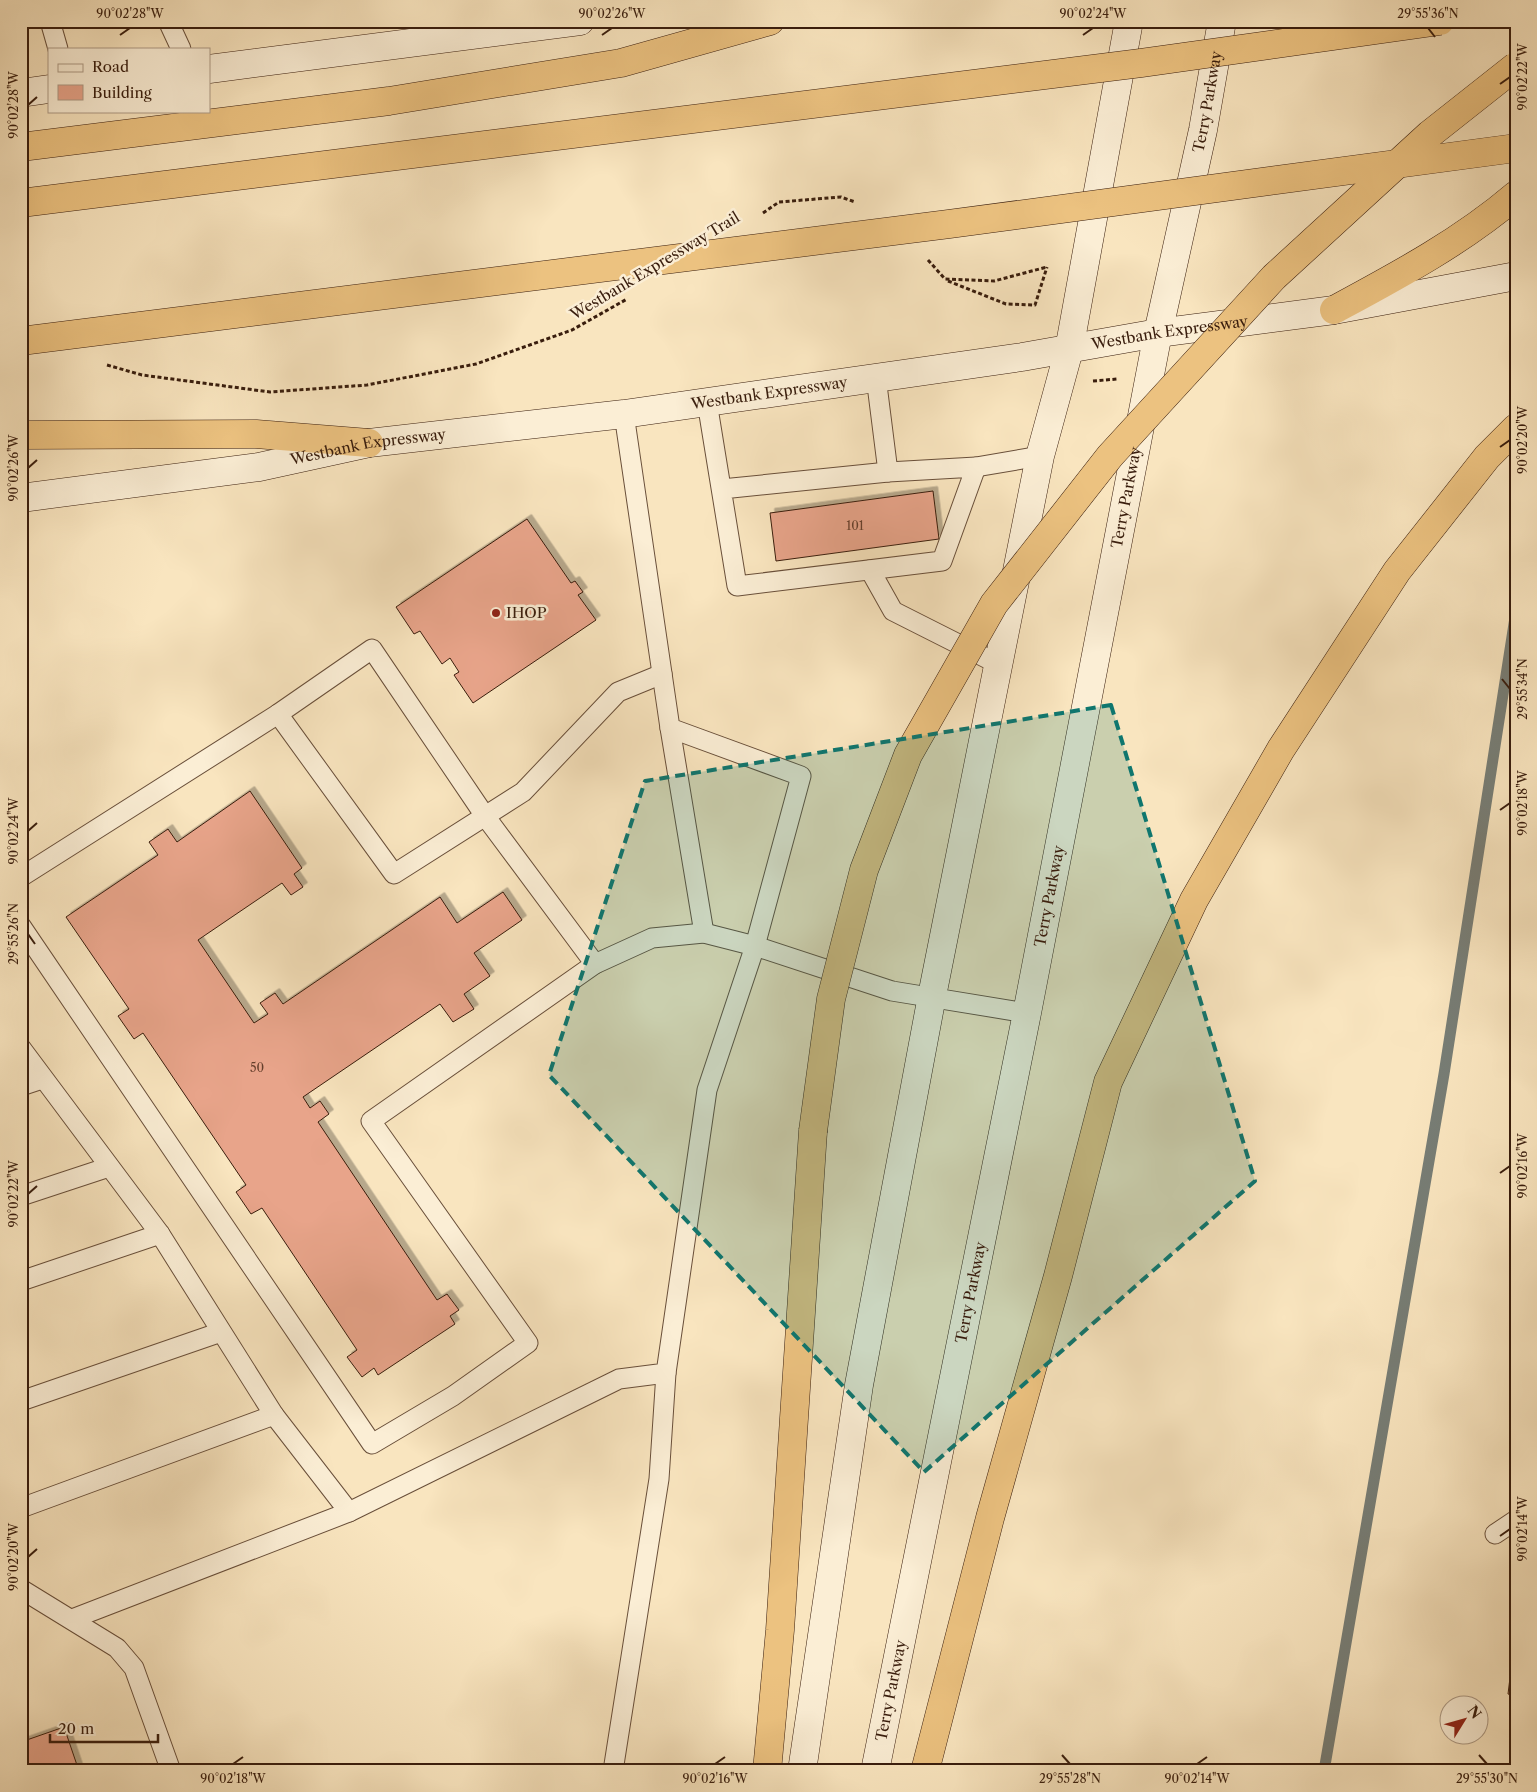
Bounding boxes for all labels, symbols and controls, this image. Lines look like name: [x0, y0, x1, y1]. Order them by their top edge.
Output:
text: 90°02'28"W: [96, 6, 165, 21]
text: 90°02'26"W: [578, 6, 646, 21]
text: 90°02'24"W: [1059, 6, 1127, 21]
text: 29°55'36"N: [1397, 6, 1459, 21]
text: 90°02'22"W: [1515, 43, 1530, 111]
legend: [48, 48, 210, 112]
street label: Terry Parkway: [1188, 49, 1226, 154]
text: Road: [92, 57, 129, 76]
text: 90°02'28"W: [6, 70, 21, 139]
text: Building: [92, 83, 152, 102]
street label: Westbank Expressway Trail: [566, 207, 743, 324]
street label: Westbank Expressway: [1089, 311, 1250, 354]
street label: Westbank Expressway: [689, 372, 849, 413]
text: 90°02'20"W: [1515, 405, 1530, 474]
street label: Westbank Expressway: [287, 424, 447, 469]
text: 90°02'26"W: [6, 434, 21, 502]
street label: Terry Parkway: [1107, 445, 1145, 550]
house number: 101: [846, 518, 864, 533]
place label: IHOP: [506, 603, 547, 622]
marker: IHOP: [490, 607, 502, 619]
text: 29°55'34"N: [1515, 658, 1530, 720]
text: 90°02'18"W: [1515, 769, 1530, 836]
text: 90°02'24"W: [6, 797, 21, 865]
street label: Terry Parkway: [1030, 843, 1068, 948]
text: 29°55'26"N: [6, 903, 21, 965]
house number: 50: [250, 1060, 264, 1075]
text: 90°02'16"W: [1515, 1133, 1530, 1199]
text: 90°02'22"W: [6, 1160, 21, 1228]
street label: Terry Parkway: [951, 1239, 990, 1345]
text: 90°02'14"W: [1515, 1496, 1530, 1562]
text: 90°02'20"W: [6, 1522, 21, 1591]
street label: Terry Parkway: [871, 1638, 910, 1743]
north arrow: [1440, 1694, 1490, 1744]
text: N: [1464, 1702, 1485, 1722]
scale bar: [50, 1712, 158, 1744]
text: 20 m: [58, 1719, 94, 1738]
text: 90°02'18"W: [200, 1771, 267, 1786]
text: 90°02'16"W: [682, 1771, 748, 1786]
text: 29°55'28"N: [1039, 1771, 1101, 1786]
text: 90°02'14"W: [1164, 1771, 1230, 1786]
text: 29°55'30"N: [1456, 1771, 1518, 1786]

